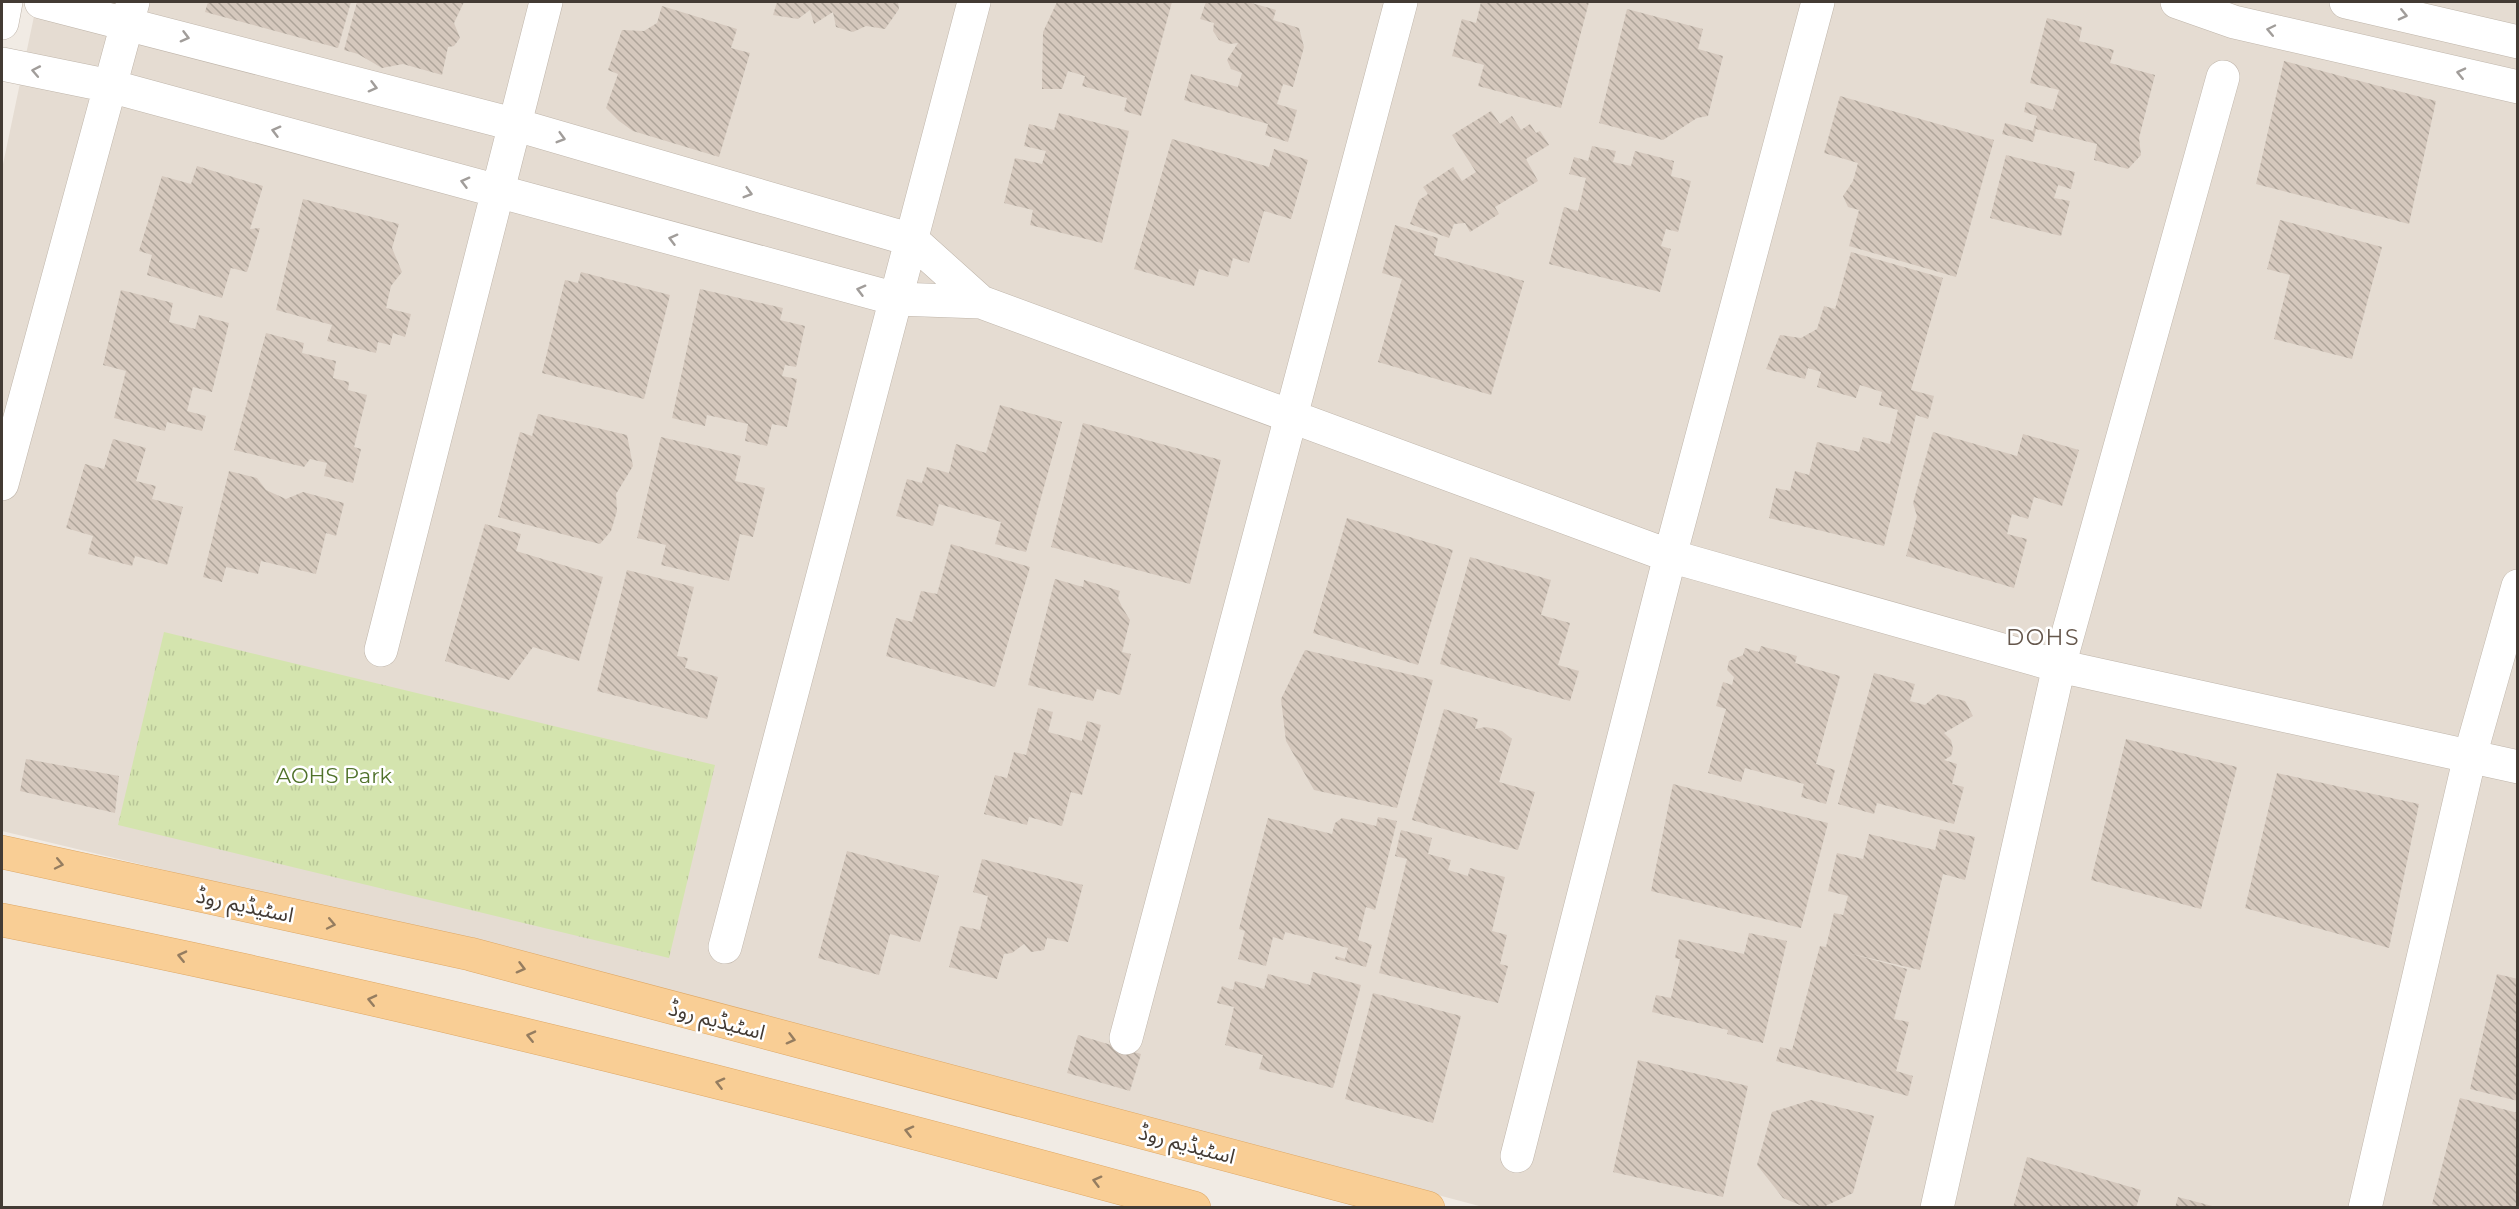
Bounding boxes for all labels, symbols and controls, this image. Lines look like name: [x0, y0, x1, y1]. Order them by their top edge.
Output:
one-way arrow: [2398, 8, 2408, 21]
one-way arrow: [2266, 24, 2276, 37]
one-way arrow: [179, 30, 189, 42]
one-way arrow: [32, 65, 42, 78]
one-way arrow: [2456, 68, 2466, 81]
one-way arrow: [368, 80, 378, 93]
one-way arrow: [271, 126, 282, 138]
one-way arrow: [555, 131, 566, 143]
one-way arrow: [460, 176, 470, 189]
one-way arrow: [743, 185, 753, 198]
one-way arrow: [668, 233, 678, 246]
one-way arrow: [856, 285, 867, 297]
district label: DOHS: [2006, 624, 2080, 651]
park label: AOHS Park: [276, 763, 392, 788]
one-way arrow: [53, 857, 63, 870]
street label: اسٹیڈیم روڈ: [193, 882, 296, 930]
one-way arrow: [326, 917, 336, 930]
one-way arrow: [178, 951, 188, 964]
one-way arrow: [515, 961, 526, 973]
one-way arrow: [368, 994, 378, 1007]
street label: اسٹیڈیم روڈ: [665, 995, 768, 1048]
one-way arrow: [526, 1031, 536, 1044]
one-way arrow: [785, 1032, 796, 1044]
one-way arrow: [715, 1077, 725, 1090]
street label: اسٹیڈیم روڈ: [1135, 1119, 1238, 1172]
one-way arrow: [904, 1126, 914, 1139]
one-way arrow: [1093, 1176, 1103, 1189]

